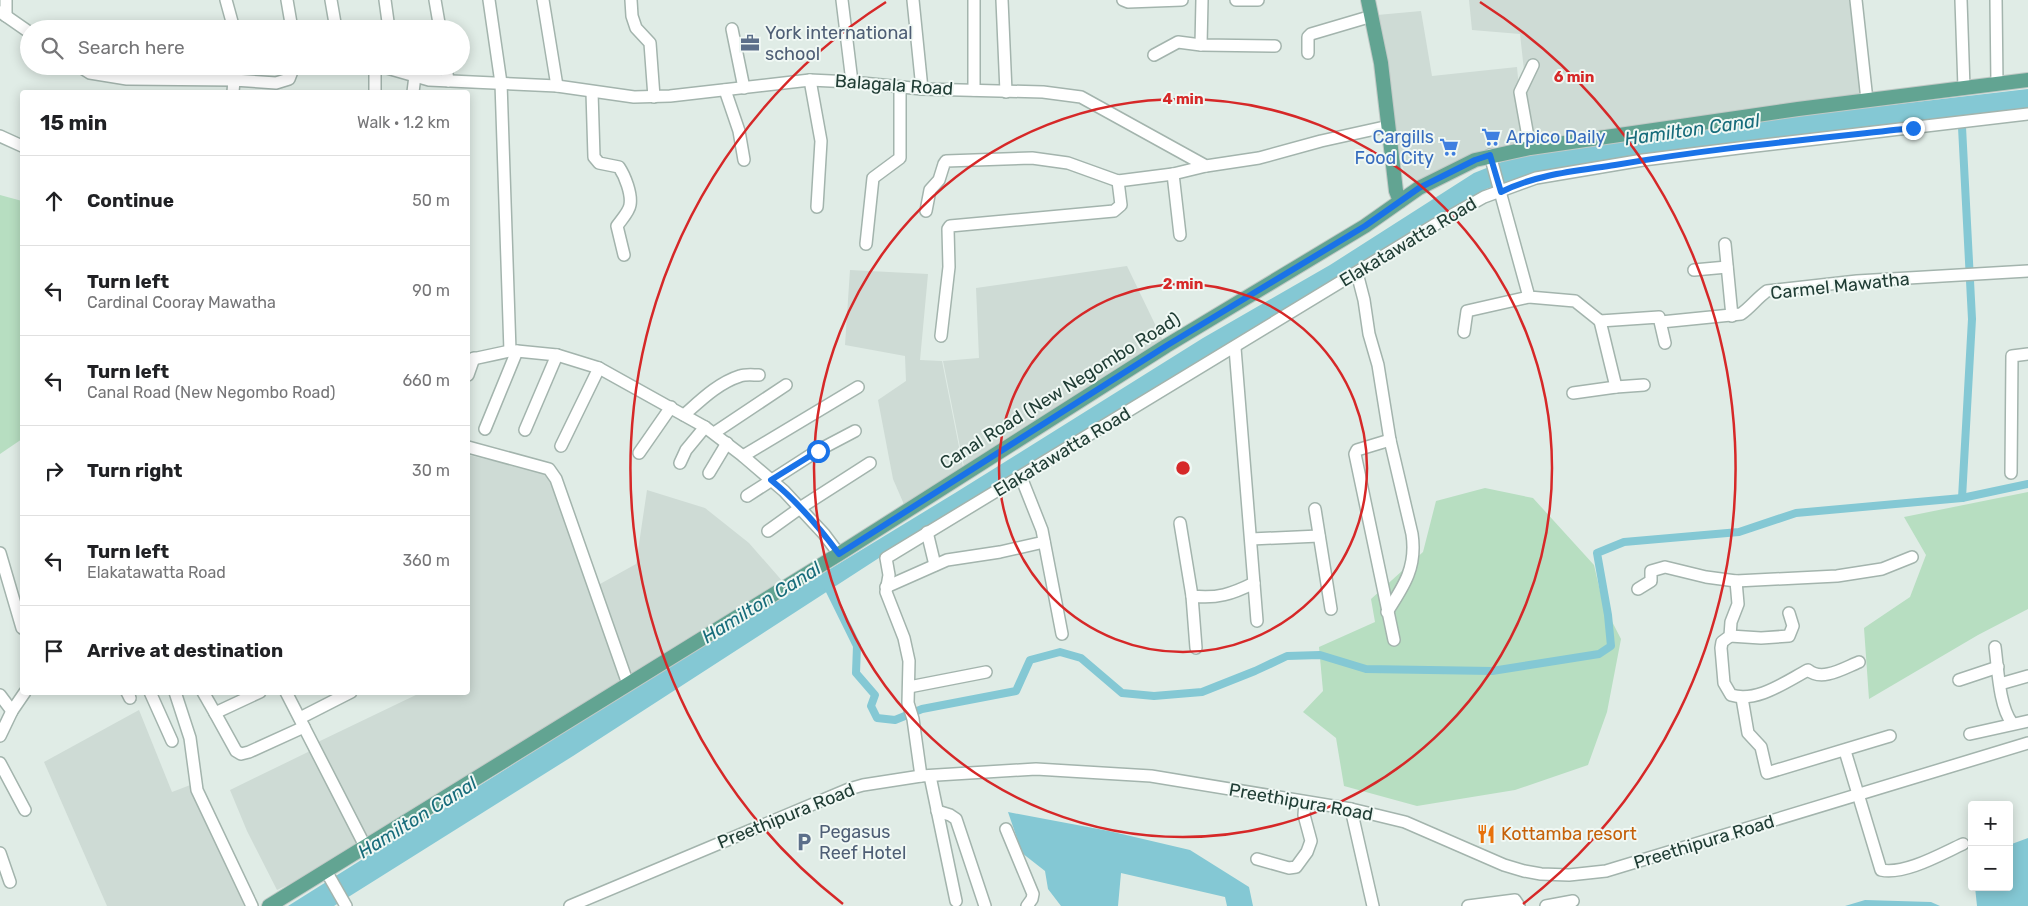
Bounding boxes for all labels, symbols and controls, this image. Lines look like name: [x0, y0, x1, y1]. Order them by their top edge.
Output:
search box: [20, 20, 470, 75]
place label: York international school: [765, 22, 913, 65]
office icon: York international school: [739, 32, 761, 54]
icon: search: [38, 34, 66, 62]
text: Search here: [78, 36, 185, 59]
text: 6 min: [1554, 68, 1594, 86]
street label: Balagala Road: [834, 70, 954, 100]
text: 4 min: [1162, 90, 1204, 108]
water label: Hamilton Canal: [1623, 109, 1762, 150]
text: 15 min: [40, 110, 107, 135]
text: Walk · 1.2 km: [357, 113, 450, 132]
route end: [1902, 117, 1925, 140]
place label: Cargills Food City: [1355, 126, 1434, 169]
supermarket icon: Arpico Daily: [1480, 126, 1502, 148]
place label: Arpico Daily: [1506, 126, 1606, 148]
supermarket icon: Cargills Food City: [1438, 136, 1460, 158]
icon: ahead: [40, 187, 68, 215]
text: Continue: [87, 189, 174, 212]
text: 50 m: [412, 191, 450, 210]
street label: Elakatawatta Road: [1335, 192, 1481, 292]
street label: Carmel Mawatha: [1769, 268, 1911, 304]
text: Turn left: [87, 270, 169, 293]
text: 2 min: [1163, 275, 1203, 293]
icon: left: [40, 277, 68, 305]
text: 90 m: [412, 281, 450, 300]
text: Cardinal Cooray Mawatha: [87, 293, 276, 312]
street label: Canal Road (New Negombo Road): [936, 308, 1184, 474]
text: Turn left: [87, 360, 169, 383]
icon: left: [40, 367, 68, 395]
text: 660 m: [402, 371, 450, 390]
text: Canal Road (New Negombo Road): [87, 383, 335, 402]
street label: Elakatawatta Road: [989, 402, 1135, 502]
route start: [807, 440, 830, 463]
icon: right: [40, 457, 68, 485]
text: Turn right: [87, 459, 182, 482]
centre of rings: [1174, 459, 1192, 477]
text: 30 m: [412, 461, 450, 480]
text: Turn left: [87, 540, 169, 563]
icon: left: [40, 547, 68, 575]
text: 360 m: [402, 551, 450, 570]
water label: Hamilton Canal: [697, 556, 825, 648]
text: Elakatawatta Road: [87, 563, 226, 582]
icon: arrive: [40, 637, 68, 665]
text: Arrive at destination: [87, 639, 283, 662]
water label: Hamilton Canal: [353, 771, 481, 863]
street label: Preethipura Road: [714, 778, 858, 854]
street label: Preethipura Road: [1227, 778, 1375, 826]
map controls: [1968, 801, 2013, 891]
button: +: [1968, 801, 2013, 846]
street label: Preethipura Road: [1631, 810, 1777, 874]
place label: Pegasus Reef Hotel: [819, 821, 906, 864]
restaurant icon: Kottamba resort: [1475, 823, 1497, 845]
place label: Kottamba resort: [1501, 823, 1637, 845]
parking icon: Pegasus Reef Hotel: [793, 831, 815, 853]
button: −: [1968, 846, 2013, 891]

